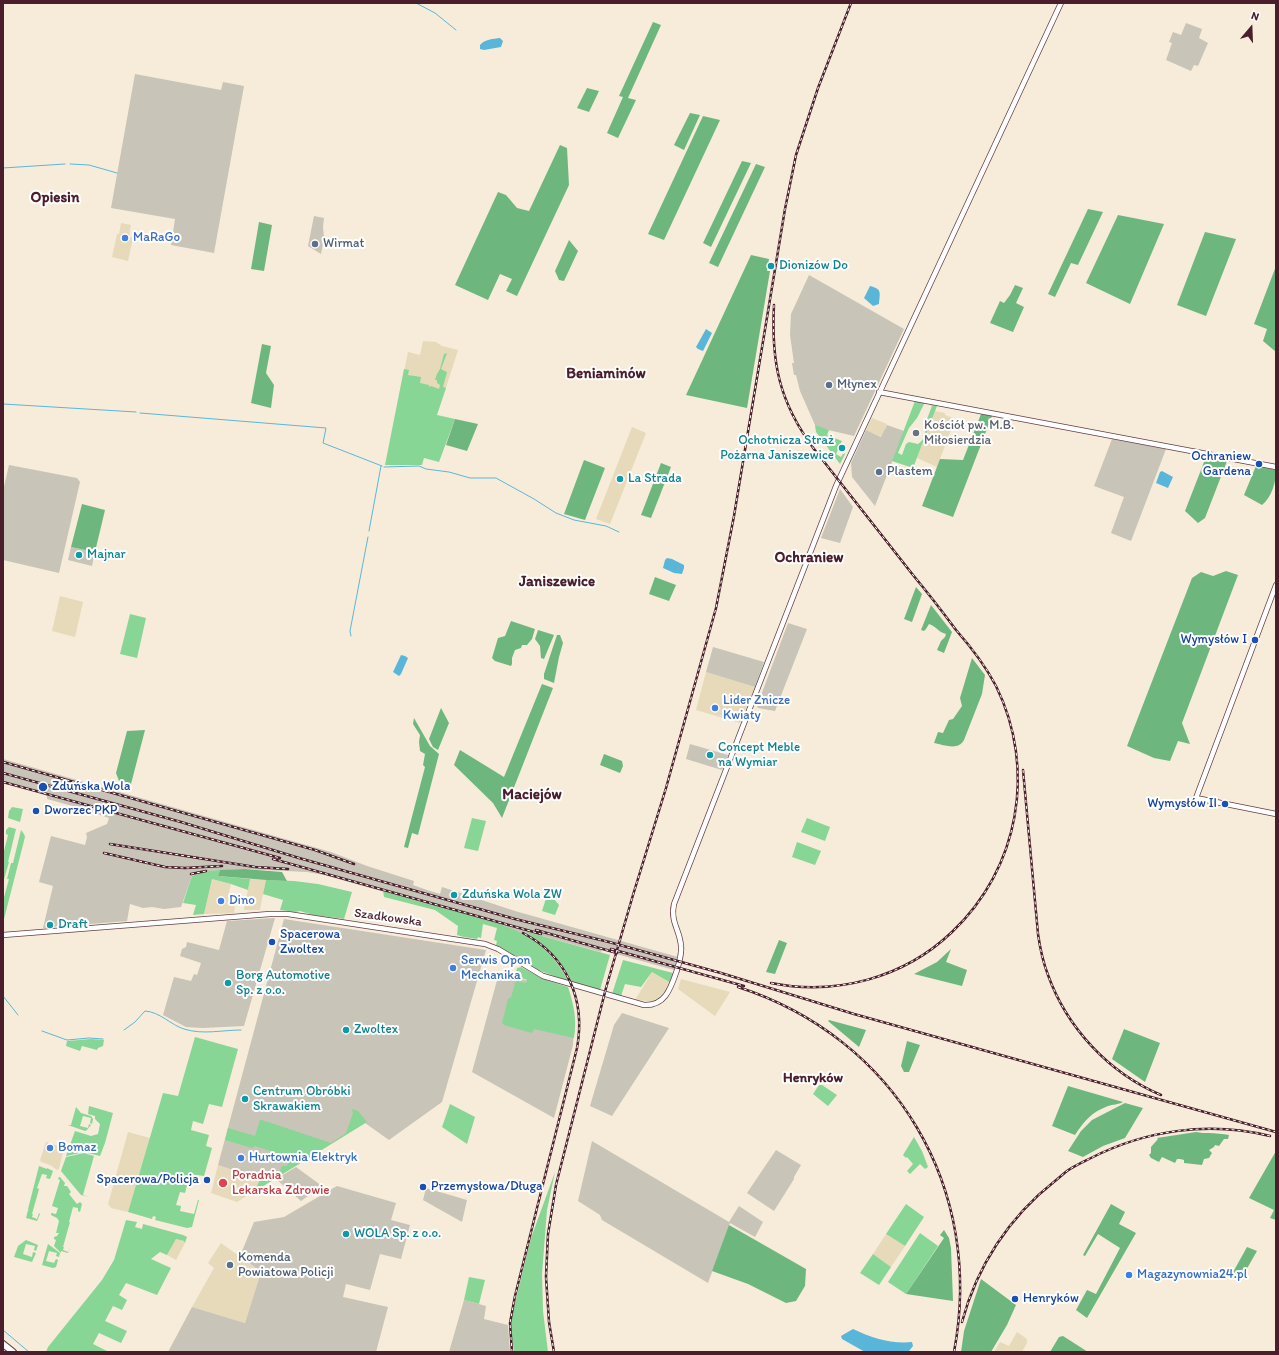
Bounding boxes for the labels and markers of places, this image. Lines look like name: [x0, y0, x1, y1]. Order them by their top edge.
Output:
place label: MaRaGo: [133, 230, 180, 246]
marker: MaRaGo: [120, 233, 130, 243]
place label: Wirmat: [323, 236, 364, 252]
marker: Wirmat: [310, 239, 320, 249]
place label: Dionizów Do: [779, 258, 848, 274]
marker: Dionizów Do: [766, 261, 776, 271]
place label: Młynex: [837, 377, 877, 393]
marker: Młynex: [824, 380, 834, 390]
place label: Kościół pw. M.B. Miłosierdzia: [924, 418, 1014, 449]
marker: Kościół pw. M.B. Miłosierdzia: [911, 428, 921, 438]
place label: Ochotnicza Straż Pożarna Janiszewice: [720, 433, 834, 464]
marker: Ochotnicza Straż Pożarna Janiszewice: [837, 443, 847, 453]
place label: Ochraniew Gardena: [1191, 449, 1251, 480]
marker: Ochraniew Gardena: [1254, 459, 1264, 469]
place label: Plastem: [887, 464, 933, 480]
marker: Plastem: [874, 467, 884, 477]
place label: La Strada: [628, 471, 682, 487]
marker: La Strada: [615, 474, 625, 484]
place label: Majnar: [87, 547, 126, 563]
marker: Majnar: [74, 550, 84, 560]
place label: Wymysłów I: [1181, 632, 1247, 648]
marker: Wymysłów I: [1250, 635, 1260, 645]
place label: Lider Znicze Kwiaty: [723, 693, 790, 724]
marker: Lider Znicze Kwiaty: [710, 703, 720, 713]
place label: Concept Meble na Wymiar: [718, 740, 800, 771]
marker: Concept Meble na Wymiar: [705, 750, 715, 760]
place label: Zduńska Wola: [52, 779, 130, 795]
marker: Zduńska Wola: [37, 781, 49, 793]
place label: Wymysłów II: [1147, 796, 1217, 812]
marker: Wymysłów II: [1220, 799, 1230, 809]
place label: Dworzec PKP: [44, 803, 117, 819]
marker: Dworzec PKP: [31, 806, 41, 816]
place label: Zduńska Wola ZW: [462, 887, 562, 903]
marker: Zduńska Wola ZW: [449, 890, 459, 900]
place label: Dino: [229, 893, 255, 909]
marker: Dino: [216, 896, 226, 906]
place label: Draft: [58, 917, 88, 933]
marker: Draft: [45, 920, 55, 930]
place label: Spacerowa Zwoltex: [280, 927, 340, 958]
marker: Spacerowa Zwoltex: [267, 937, 277, 947]
place label: Serwis Opon Mechanika: [461, 953, 531, 984]
marker: Serwis Opon Mechanika: [448, 963, 458, 973]
place label: Borg Automotive Sp. z o.o.: [236, 968, 330, 999]
marker: Borg Automotive Sp. z o.o.: [223, 978, 233, 988]
place label: Zwoltex: [354, 1022, 398, 1038]
marker: Zwoltex: [341, 1025, 351, 1035]
place label: Centrum Obróbki Skrawakiem: [253, 1084, 350, 1115]
marker: Centrum Obróbki Skrawakiem: [240, 1094, 250, 1104]
place label: Bomaz: [58, 1140, 96, 1156]
marker: Bomaz: [45, 1143, 55, 1153]
place label: Hurtownia Elektryk: [249, 1150, 358, 1166]
marker: Hurtownia Elektryk: [236, 1153, 246, 1163]
place label: Poradnia Lekarska Zdrowie: [232, 1168, 330, 1199]
place label: Spacerowa/Policja: [97, 1172, 199, 1188]
marker: Spacerowa/Policja: [202, 1175, 212, 1185]
marker: Poradnia Lekarska Zdrowie: [217, 1177, 229, 1189]
place label: Przemysłowa/Długa: [431, 1179, 543, 1195]
marker: Przemysłowa/Długa: [418, 1182, 428, 1192]
place label: WOLA Sp. z o.o.: [354, 1226, 441, 1242]
marker: WOLA Sp. z o.o.: [341, 1229, 351, 1239]
place label: Komenda Powiatowa Policji: [238, 1250, 333, 1281]
marker: Komenda Powiatowa Policji: [225, 1260, 235, 1270]
place label: Magazynownia24.pl: [1137, 1267, 1247, 1283]
marker: Magazynownia24.pl: [1124, 1270, 1134, 1280]
place label: Henryków: [1023, 1291, 1079, 1307]
marker: Henryków: [1010, 1294, 1020, 1304]

